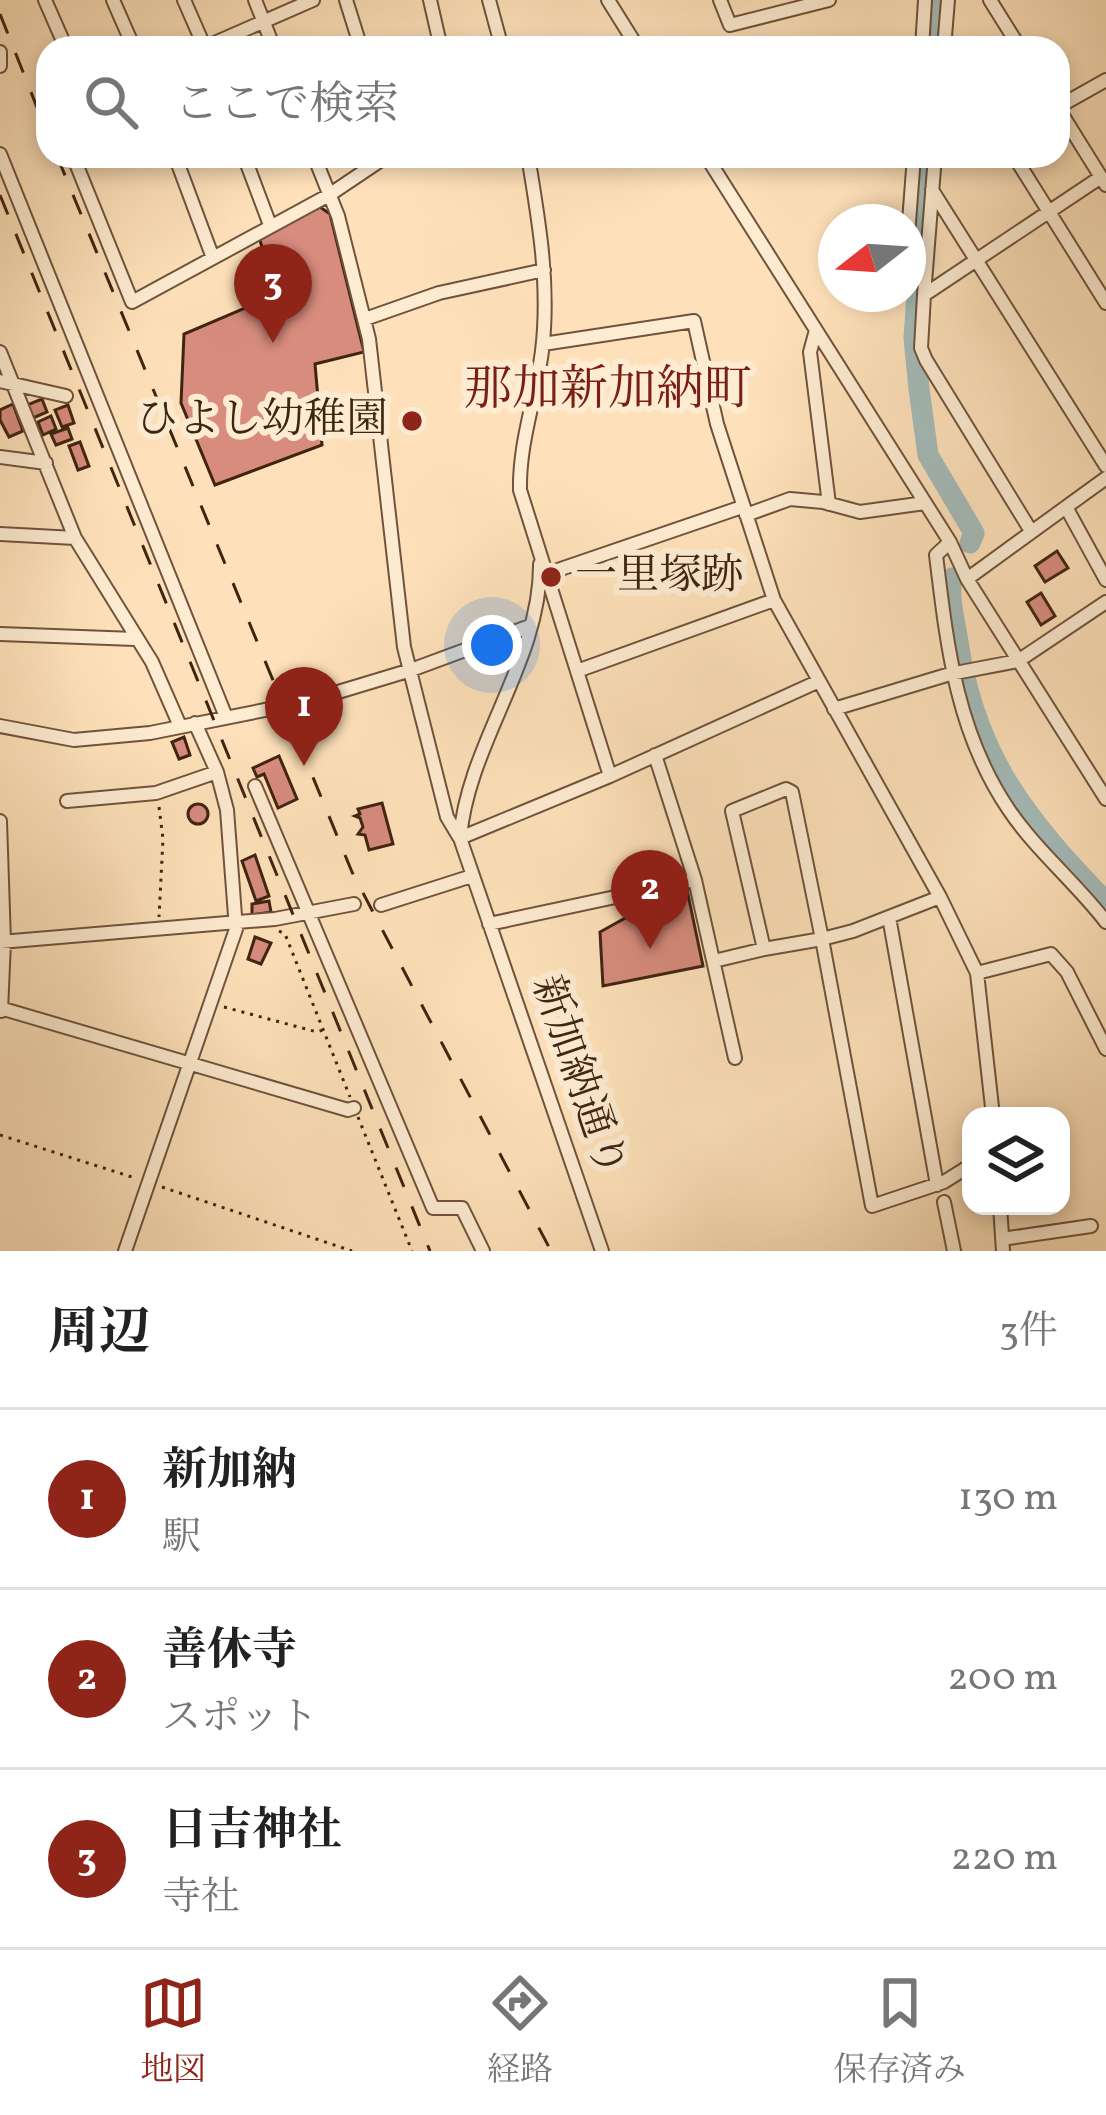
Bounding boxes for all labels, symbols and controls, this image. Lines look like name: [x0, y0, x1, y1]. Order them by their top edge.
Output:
search box: [36, 36, 1070, 168]
icon: search: [78, 69, 144, 135]
text: ここで検索: [174, 75, 399, 138]
north arrow: [818, 204, 926, 312]
pin: 3: [234, 244, 312, 343]
district label: 那加新加納町: [464, 358, 752, 425]
place label: ひよし幼稚園: [136, 392, 388, 451]
marker: ひよし幼稚園: [399, 408, 425, 434]
place label: 一里塚跡: [575, 548, 743, 607]
marker: 一里塚跡: [538, 564, 564, 590]
your location: [462, 615, 522, 675]
pin: 1: [265, 667, 343, 766]
pin: 2: [611, 850, 689, 949]
street label: 新加納通り: [515, 968, 639, 1186]
map controls: [962, 1107, 1070, 1215]
button: layers: [962, 1107, 1070, 1215]
text: 周辺: [48, 1299, 150, 1370]
text: 3件: [999, 1306, 1058, 1360]
text: 新加納: [162, 1441, 297, 1504]
text: 1: [79, 1472, 95, 1526]
text: 130 m: [958, 1472, 1058, 1526]
text: 駅: [162, 1512, 201, 1566]
text: 善休寺: [162, 1621, 297, 1684]
text: 2: [77, 1652, 97, 1706]
text: 200 m: [947, 1652, 1058, 1706]
text: スポット: [162, 1692, 318, 1746]
text: 日吉神社: [162, 1801, 342, 1864]
text: 3: [77, 1832, 97, 1886]
text: 220 m: [951, 1832, 1058, 1886]
text: 寺社: [162, 1872, 240, 1926]
tab: 地図: [140, 1970, 206, 2095]
tab: 経路: [487, 1970, 553, 2095]
tab: 保存済み: [834, 1970, 966, 2095]

